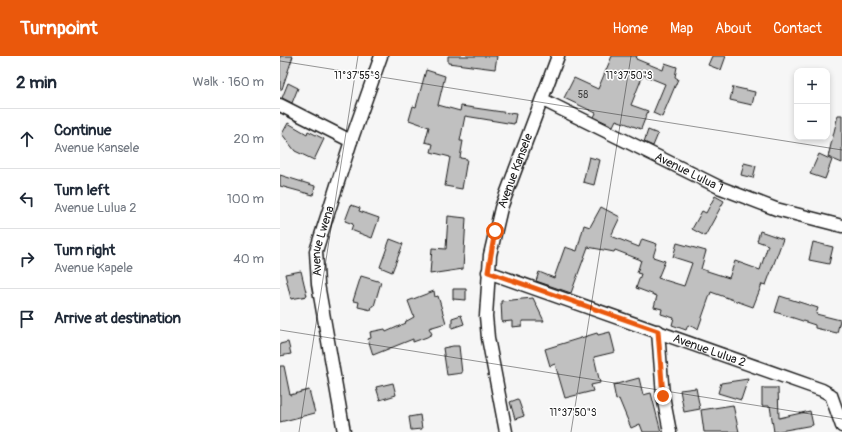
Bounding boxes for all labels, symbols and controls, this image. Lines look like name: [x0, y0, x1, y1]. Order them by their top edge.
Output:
text: Turnpoint: [20, 16, 98, 40]
text: Home: [613, 20, 648, 37]
text: Map: [670, 20, 693, 37]
text: About: [715, 20, 751, 37]
text: Contact: [773, 20, 822, 37]
map controls: [794, 68, 830, 140]
button: +: [794, 68, 830, 104]
text: 11°37'55"S: [334, 70, 380, 82]
text: 11°37'50"S: [605, 70, 653, 82]
text: 2 min: [16, 72, 57, 93]
text: Walk · 160 m: [193, 74, 264, 90]
house number: 58: [578, 89, 588, 101]
button: −: [794, 104, 830, 140]
text: Continue: [54, 121, 112, 140]
icon: ahead: [16, 128, 38, 150]
text: 20 m: [233, 131, 264, 147]
street label: Avenue Kansele: [494, 131, 536, 210]
text: Avenue Kansele: [54, 140, 139, 156]
street label: Avenue Lulua 1: [653, 149, 726, 195]
text: Turn left: [54, 181, 110, 200]
icon: left: [16, 188, 38, 210]
text: 100 m: [227, 191, 264, 207]
text: Avenue Lulua 2: [54, 200, 136, 216]
street label: Avenue Lwena: [309, 204, 337, 277]
route start: [486, 222, 504, 240]
text: Turn right: [54, 241, 115, 260]
icon: right: [16, 248, 38, 270]
text: 40 m: [233, 251, 264, 267]
text: Avenue Kapele: [54, 260, 133, 276]
icon: arrive: [16, 308, 38, 330]
text: Arrive at destination: [54, 309, 181, 328]
street label: Avenue Lulua 2: [671, 331, 748, 370]
route end: [654, 387, 672, 405]
text: 11°37'50"S: [549, 407, 597, 419]

